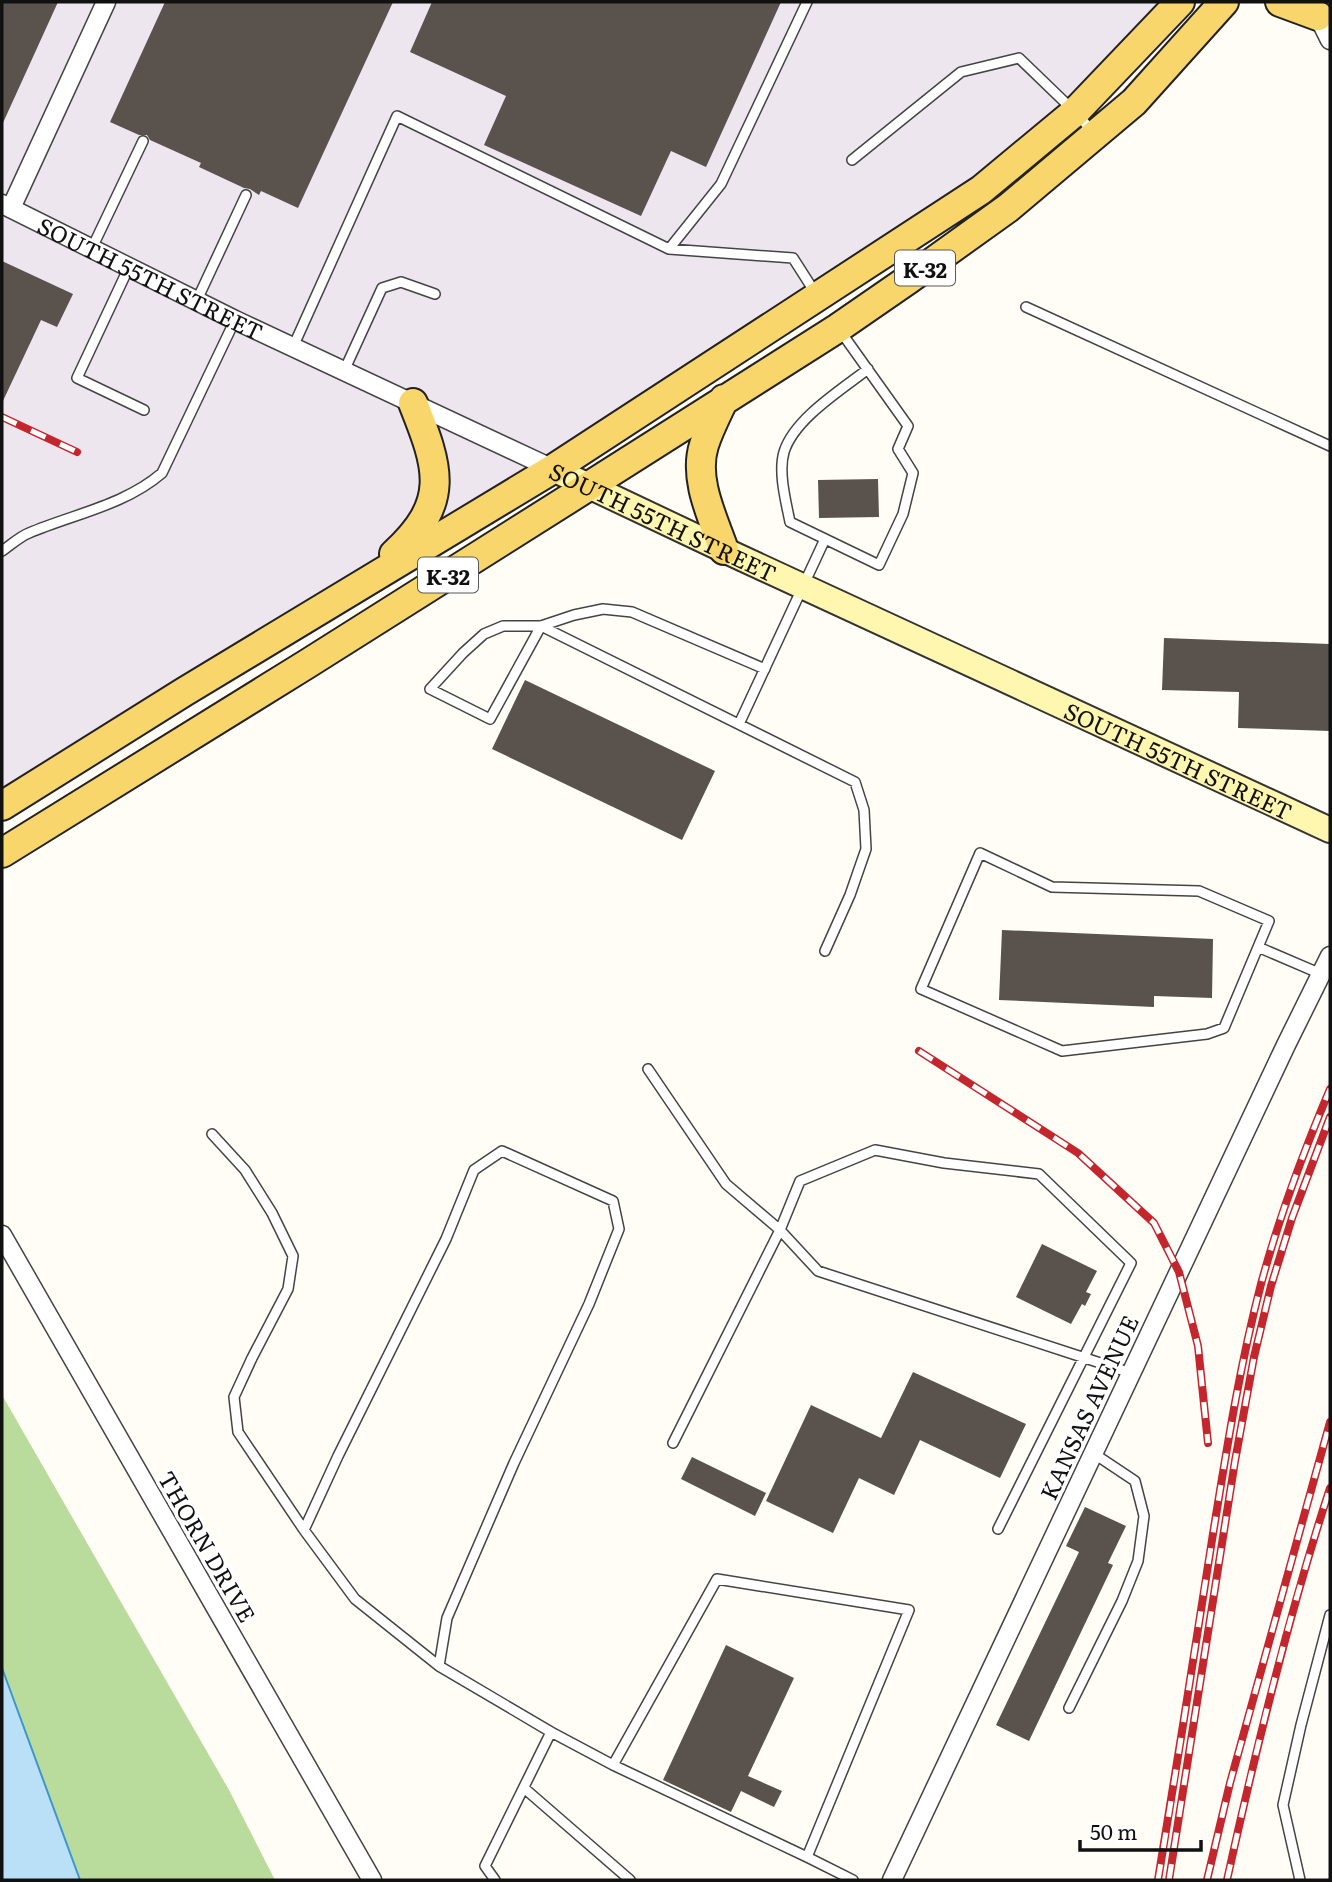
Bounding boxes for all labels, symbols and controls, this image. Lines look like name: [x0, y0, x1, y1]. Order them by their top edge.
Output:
street label: SOUTH 55TH STREET: [32, 208, 269, 348]
road number: K-32: [895, 250, 955, 286]
street label: SOUTH 55TH STREET: [544, 453, 783, 589]
road number: K-32: [418, 558, 478, 592]
street label: SOUTH 55TH STREET: [1059, 693, 1298, 827]
street label: KANSAS AVENUE: [1030, 1309, 1146, 1505]
street label: THORN DRIVE: [151, 1464, 265, 1628]
scale bar: [1080, 1808, 1201, 1852]
text: 50 m: [1090, 1815, 1137, 1846]

